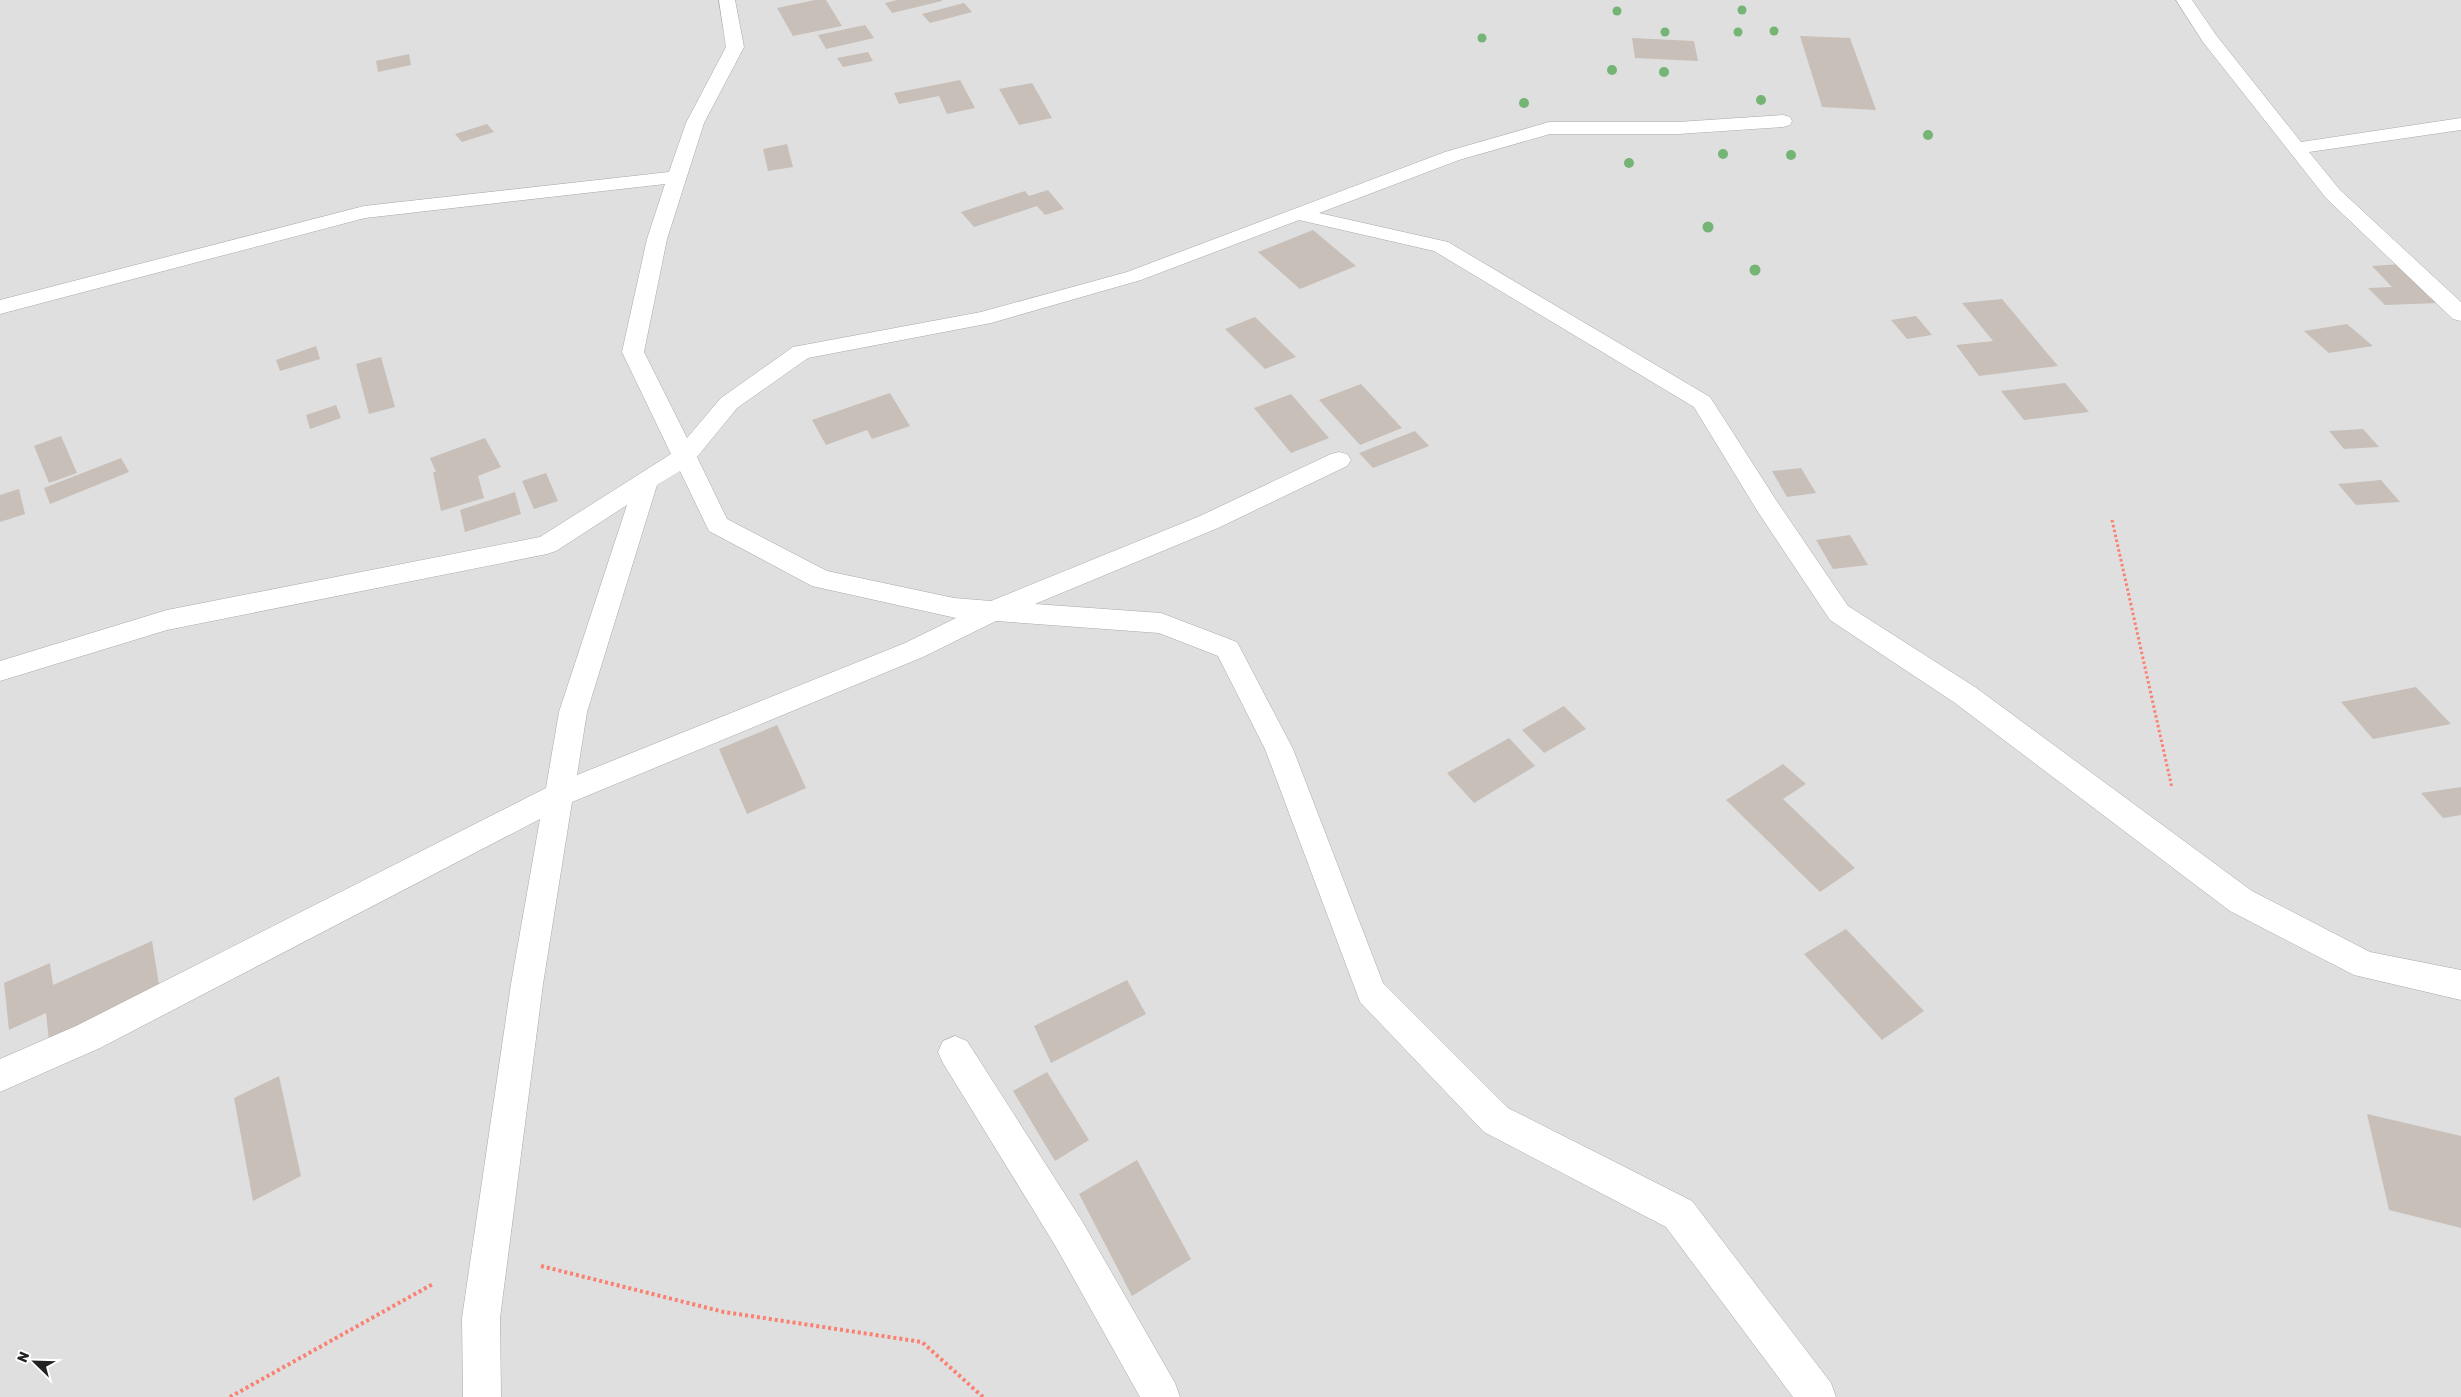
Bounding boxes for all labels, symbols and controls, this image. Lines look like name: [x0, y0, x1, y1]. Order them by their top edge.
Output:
north arrow: [10, 1337, 60, 1387]
text: N: [14, 1349, 33, 1365]

